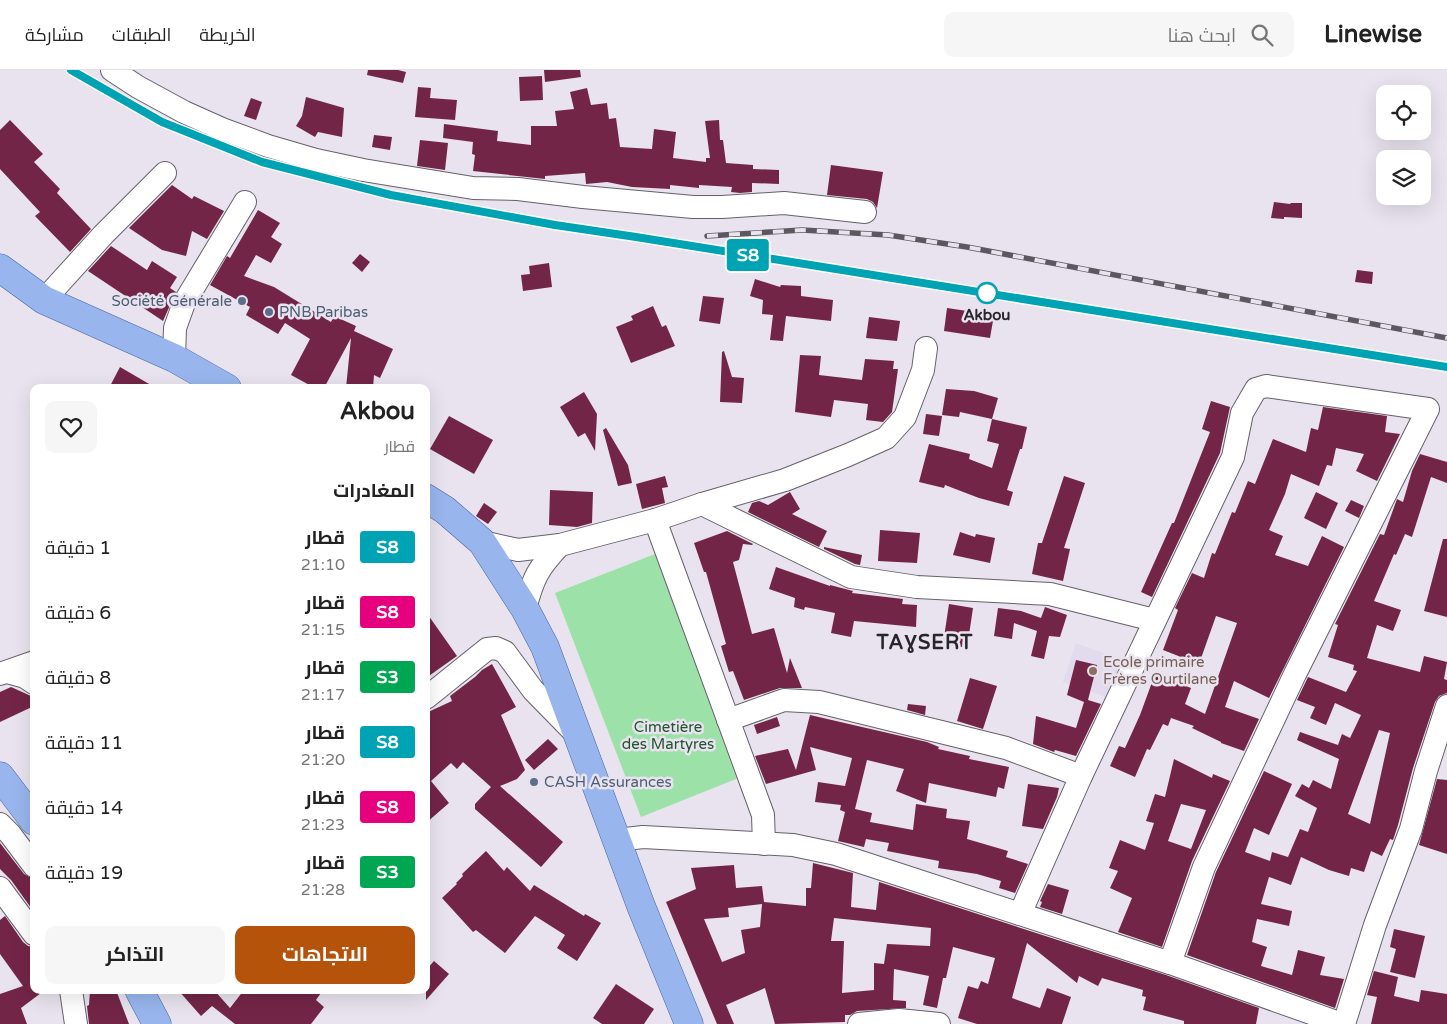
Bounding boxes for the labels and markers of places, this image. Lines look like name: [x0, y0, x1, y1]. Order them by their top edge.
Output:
marker: Akbou: [976, 282, 998, 304]
place label: Société Générale: [112, 292, 232, 310]
marker: Société Générale: [236, 295, 248, 307]
place label: PNB Paribas: [279, 303, 368, 321]
marker: PNB Paribas: [263, 306, 275, 318]
place label: Akbou: [964, 306, 1011, 324]
place label: Ecole primaire Frères Ourtilane: [1103, 653, 1217, 688]
marker: Ecole primaire Frères Ourtilane: [1087, 665, 1099, 677]
place label: CASH Assurances: [544, 773, 672, 791]
marker: CASH Assurances: [528, 776, 540, 788]

